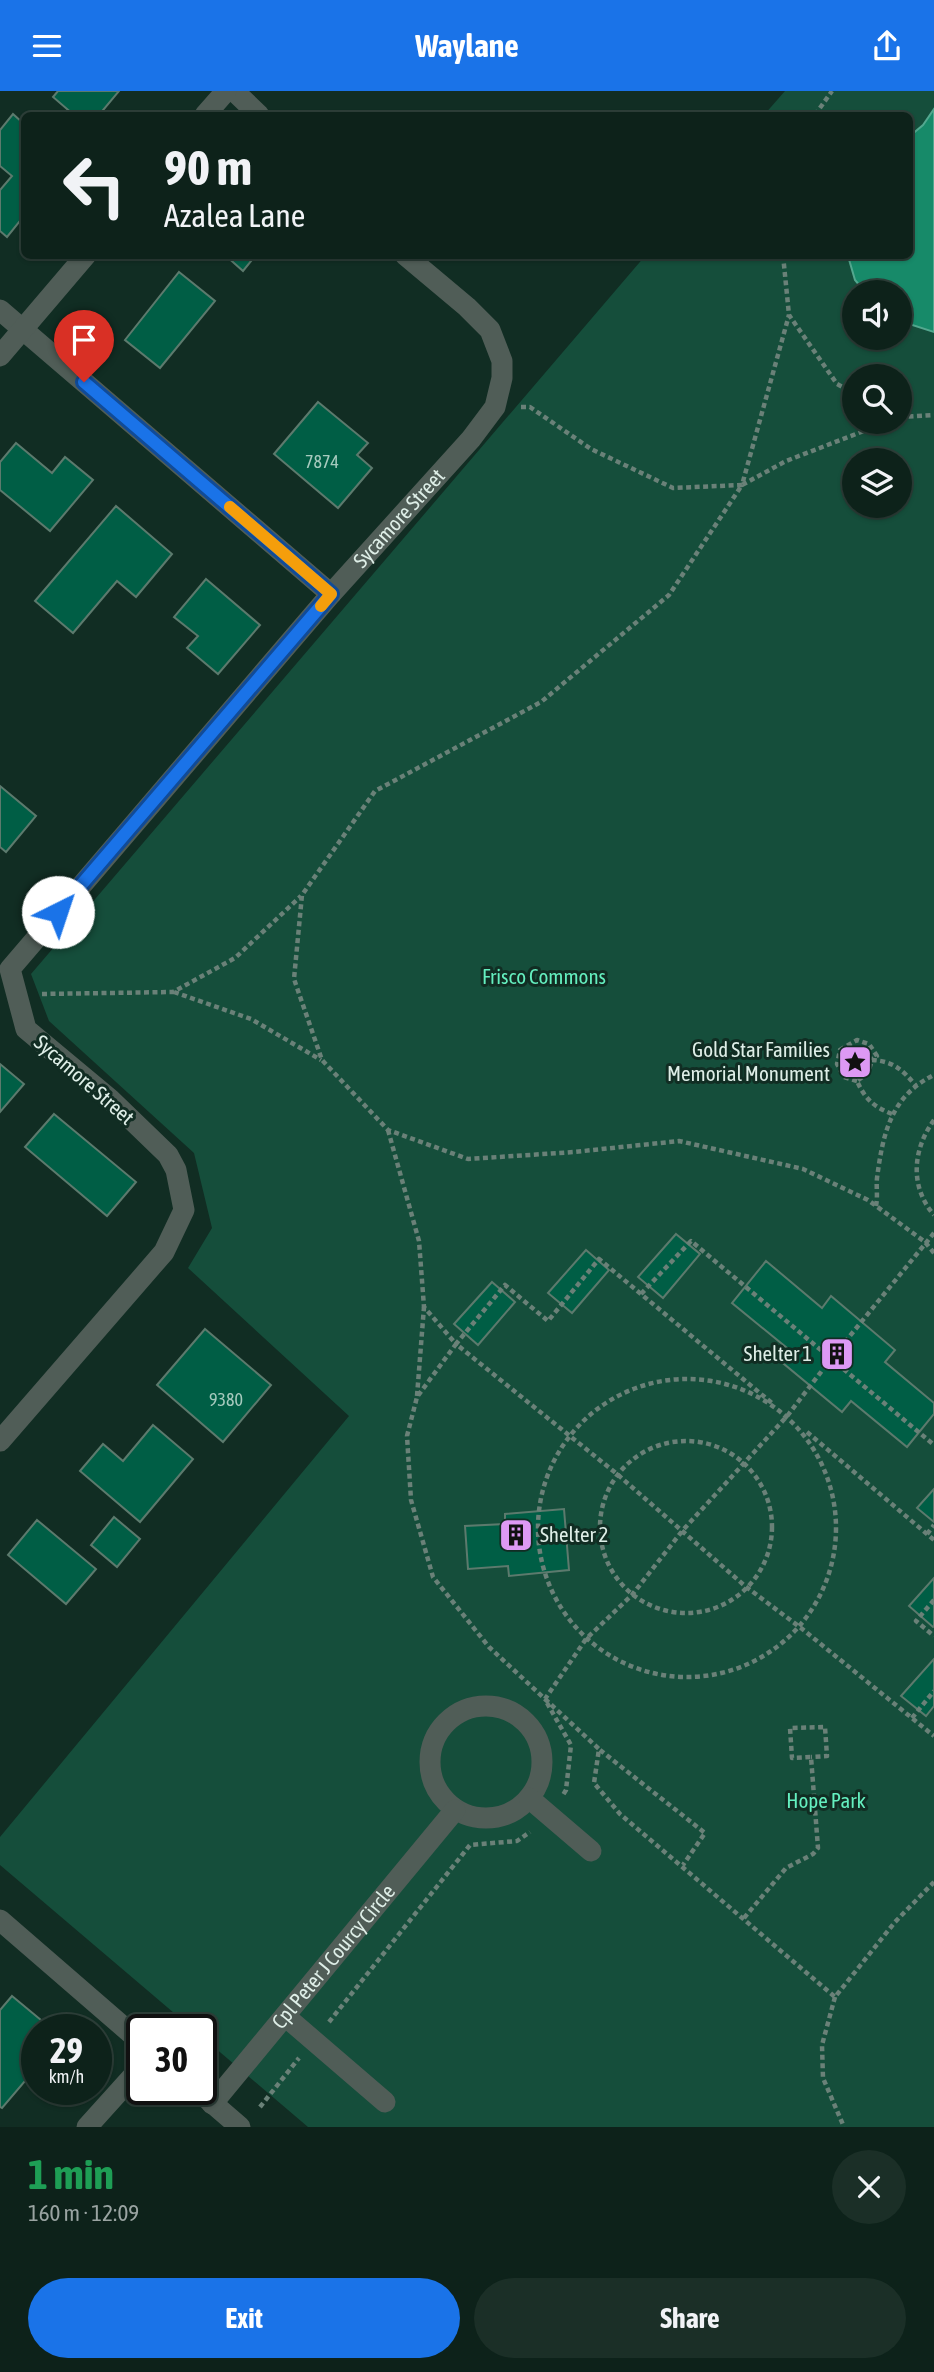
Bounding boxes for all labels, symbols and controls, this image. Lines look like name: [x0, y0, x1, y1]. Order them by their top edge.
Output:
icon: menu: [28, 27, 66, 65]
text: Waylane: [415, 27, 519, 64]
icon: share: [868, 27, 906, 65]
text: 90 m: [164, 139, 252, 195]
icon: left: [49, 140, 140, 231]
text: Azalea Lane: [164, 197, 305, 234]
map controls: [842, 280, 912, 518]
button: sound: [842, 280, 912, 350]
pin: [54, 310, 114, 382]
icon: arrive: [65, 321, 103, 359]
button: search: [842, 364, 912, 434]
button: layers: [842, 448, 912, 518]
house number: 7874: [305, 451, 339, 472]
street label: Sycamore Street: [348, 464, 449, 572]
position arrow: [21, 875, 95, 949]
park label: Frisco Commons: [482, 964, 606, 988]
street label: Sycamore Street: [30, 1029, 139, 1129]
place label: Gold Star Families Memorial Monument: [667, 1037, 830, 1085]
place icon: Gold Star Families Memorial Monument: [836, 1043, 874, 1081]
building icon: Shelter 1: [818, 1335, 856, 1373]
place label: Shelter 1: [744, 1341, 812, 1365]
house number: 9380: [209, 1389, 243, 1410]
building icon: Shelter 2: [497, 1516, 535, 1554]
place label: Shelter 2: [540, 1522, 608, 1546]
park label: Hope Park: [786, 1788, 866, 1812]
street label: Cpl Peter J Courcy Circle: [266, 1879, 399, 2033]
speed limit sign: 30: [126, 2014, 217, 2105]
text: 29: [50, 2030, 83, 2070]
text: km/h: [49, 2066, 84, 2087]
text: 1 min: [28, 2150, 114, 2198]
button: close: [832, 2150, 906, 2224]
text: 160 m · 12:09: [28, 2200, 139, 2226]
button: Exit: [28, 2278, 460, 2358]
button: Share: [474, 2278, 906, 2358]

